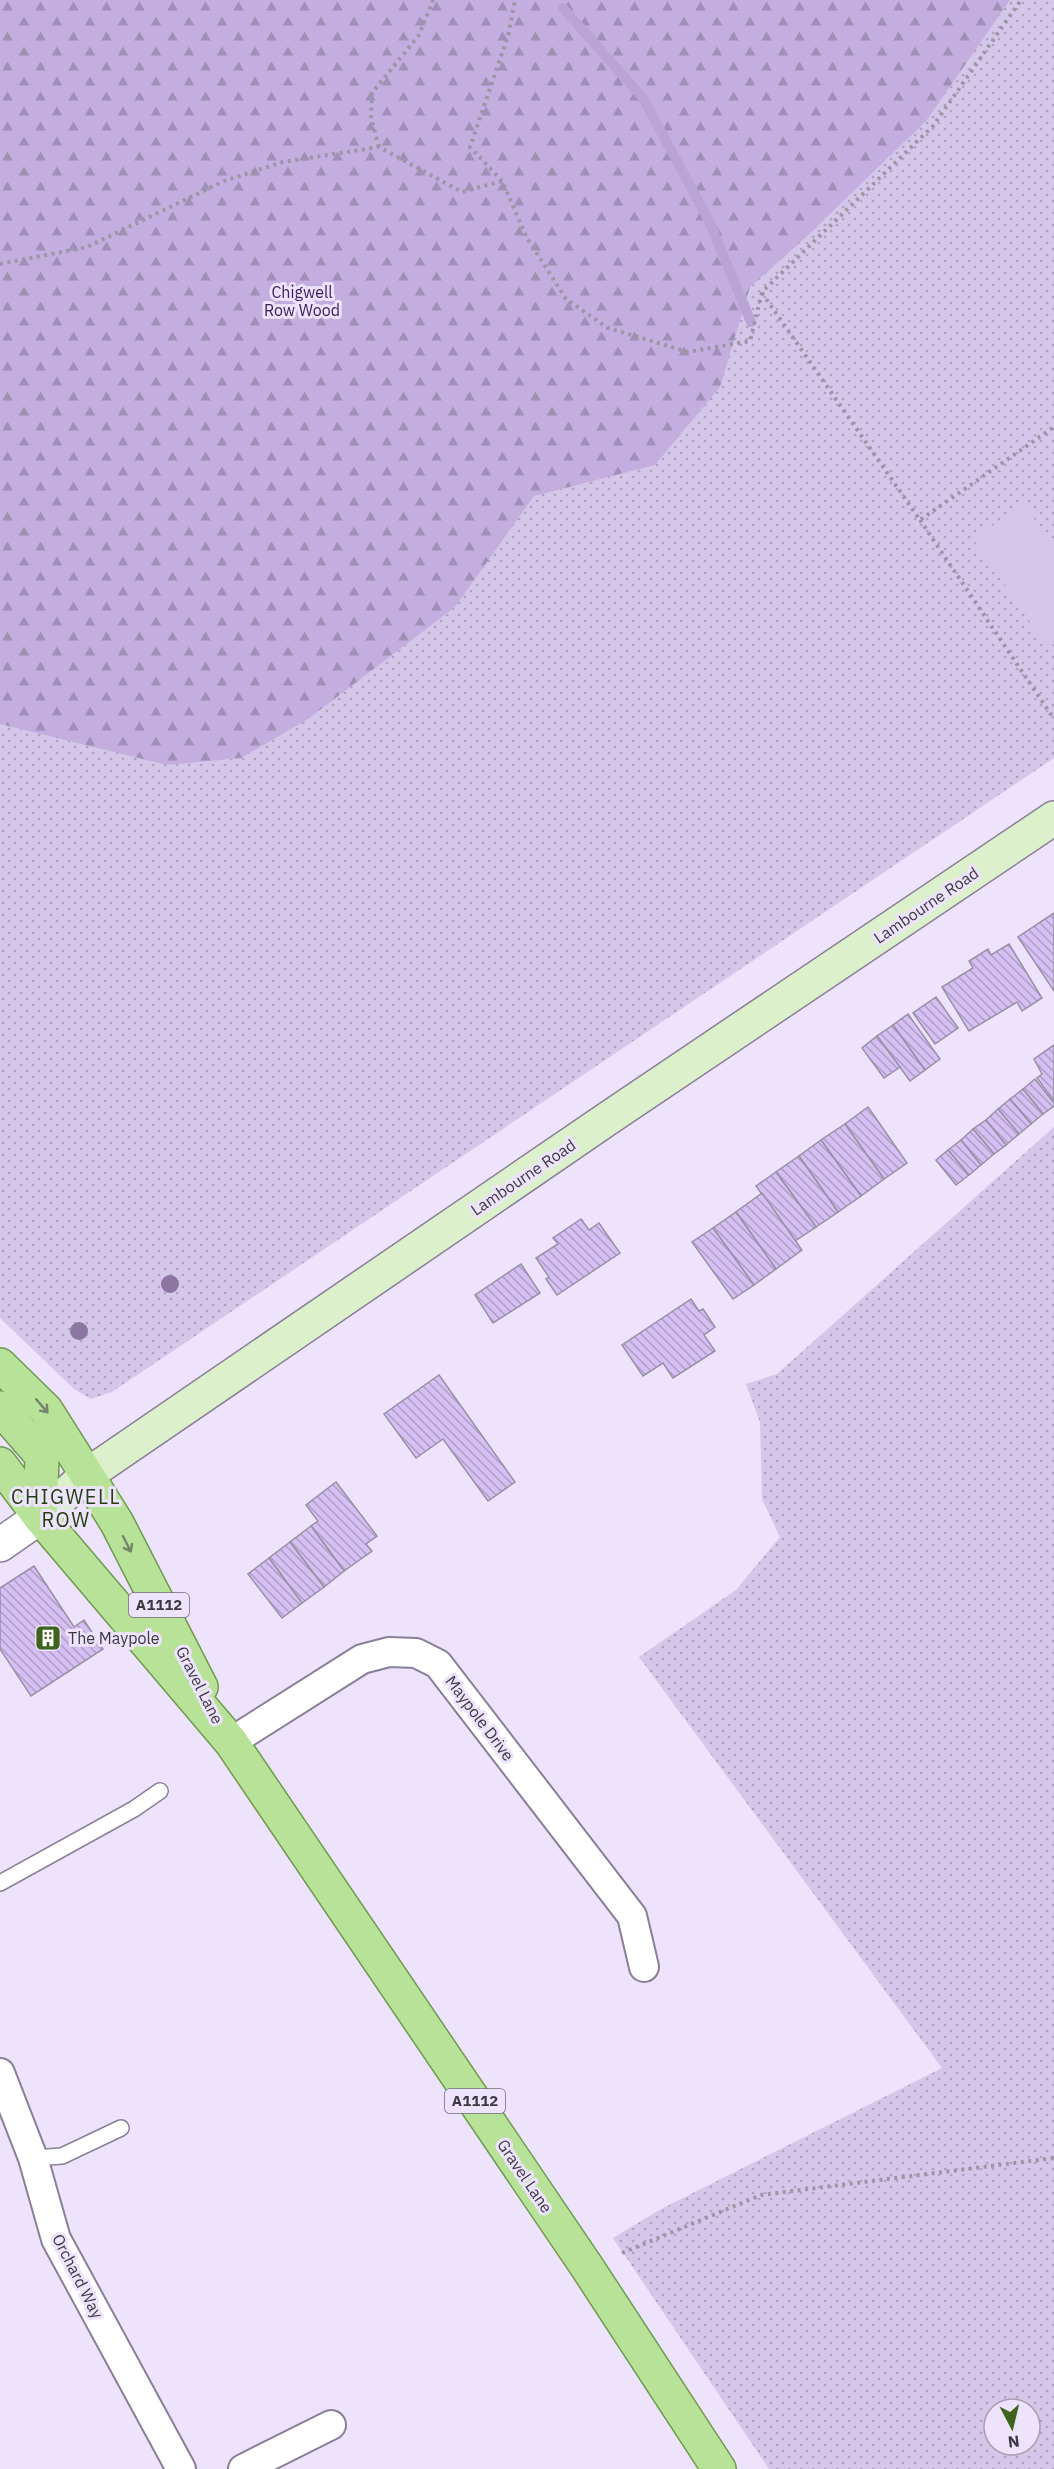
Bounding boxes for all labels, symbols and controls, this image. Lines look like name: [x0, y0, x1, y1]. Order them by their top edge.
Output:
park label: Chigwell Row Wood: [264, 282, 340, 320]
street label: Lambourne Road: [870, 863, 982, 947]
street label: Lambourne Road: [467, 1135, 579, 1219]
one-way arrow: [35, 1398, 48, 1414]
district label: CHIGWELL ROW: [11, 1483, 121, 1533]
one-way arrow: [122, 1534, 134, 1552]
road number: A1112: [129, 1593, 189, 1617]
building icon: The Maypole: [33, 1623, 63, 1653]
place label: The Maypole: [68, 1628, 160, 1648]
street label: Gravel Lane: [172, 1643, 228, 1727]
street label: Maypole Drive: [441, 1671, 519, 1765]
road number: A1112: [445, 2089, 505, 2113]
street label: Gravel Lane: [493, 2135, 557, 2217]
street label: Orchard Way: [48, 2230, 108, 2322]
north arrow: [982, 2397, 1042, 2457]
text: N: [1007, 2431, 1021, 2453]

